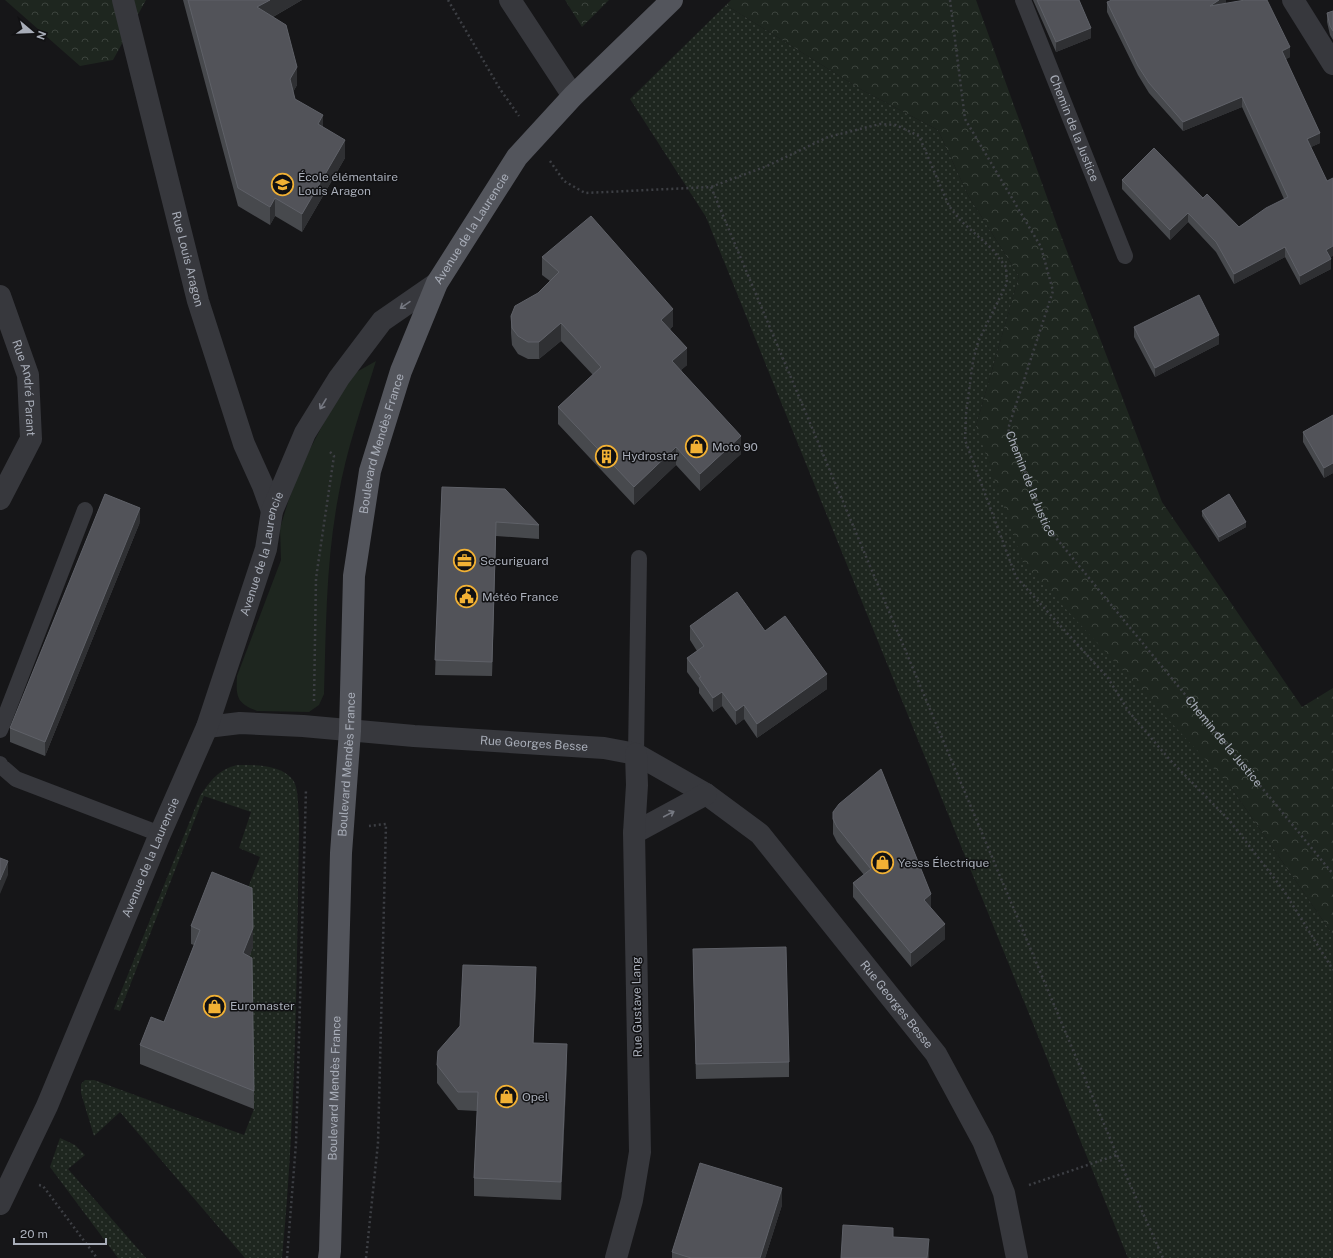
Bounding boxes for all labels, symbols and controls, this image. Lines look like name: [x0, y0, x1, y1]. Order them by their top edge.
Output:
north arrow: [12, 12, 52, 52]
text: N: [34, 29, 49, 41]
street label: Chemin de la Justice: [1047, 73, 1102, 184]
place label: École élémentaire Louis Aragon: [298, 170, 398, 198]
street label: Avenue de la Laurencie: [431, 170, 512, 287]
school or university icon: École élémentaire Louis Aragon: [270, 171, 296, 197]
street label: Rue Louis Aragon: [169, 210, 206, 309]
one-way arrow: [400, 301, 411, 309]
street label: Rue André Parant: [9, 338, 38, 437]
street label: Boulevard Mendès France: [357, 372, 407, 515]
one-way arrow: [318, 398, 326, 410]
street label: Chemin de la Justice: [1002, 429, 1059, 540]
shop icon: Moto 90: [684, 434, 710, 460]
place label: Moto 90: [712, 440, 758, 454]
building icon: Hydrostar: [593, 443, 619, 469]
place label: Hydrostar: [622, 449, 678, 463]
street label: Avenue de la Laurencie: [237, 489, 286, 618]
office icon: Securiguard: [452, 548, 478, 574]
place label: Securiguard: [480, 554, 549, 568]
public building icon: Météo France: [454, 584, 480, 610]
place label: Météo France: [482, 590, 559, 604]
street label: Boulevard Mendès France: [335, 692, 358, 837]
street label: Chemin de la Justice: [1182, 693, 1265, 790]
street label: Rue Georges Besse: [479, 733, 589, 754]
street label: Avenue de la Laurencie: [119, 795, 182, 920]
one-way arrow: [662, 810, 674, 818]
shop icon: Yesss Électrique: [870, 850, 896, 876]
place label: Yesss Électrique: [898, 856, 989, 870]
street label: Rue Gustave Lang: [629, 957, 645, 1057]
street label: Rue Georges Besse: [857, 958, 936, 1051]
shop icon: Euromaster: [202, 993, 228, 1019]
place label: Euromaster: [230, 999, 295, 1013]
street label: Boulevard Mendès France: [326, 1015, 344, 1161]
shop icon: Opel: [493, 1084, 519, 1110]
place label: Opel: [522, 1090, 549, 1104]
scale bar: [14, 1220, 106, 1246]
text: 20 m: [20, 1227, 48, 1241]

